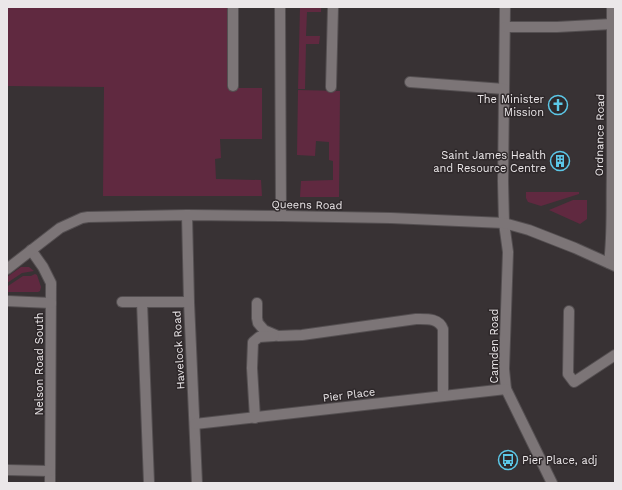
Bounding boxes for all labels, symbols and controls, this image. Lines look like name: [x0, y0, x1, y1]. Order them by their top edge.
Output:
place label: The Minister Mission: [477, 93, 544, 119]
church icon: The Minister Mission: [547, 94, 569, 116]
street label: Ordnance Road: [593, 94, 607, 176]
place label: Saint James Health and Resource Centre: [433, 149, 546, 175]
building icon: Saint James Health and Resource Centre: [549, 150, 571, 172]
street label: Queens Road: [271, 198, 343, 212]
street label: Camden Road: [488, 309, 501, 383]
street label: Havelock Road: [170, 310, 188, 390]
street label: Nelson Road South: [33, 312, 46, 416]
street label: Pier Place: [322, 385, 376, 405]
bus stop icon: Pier Place, adj: [497, 449, 519, 471]
place label: Pier Place, adj: [522, 454, 598, 467]

